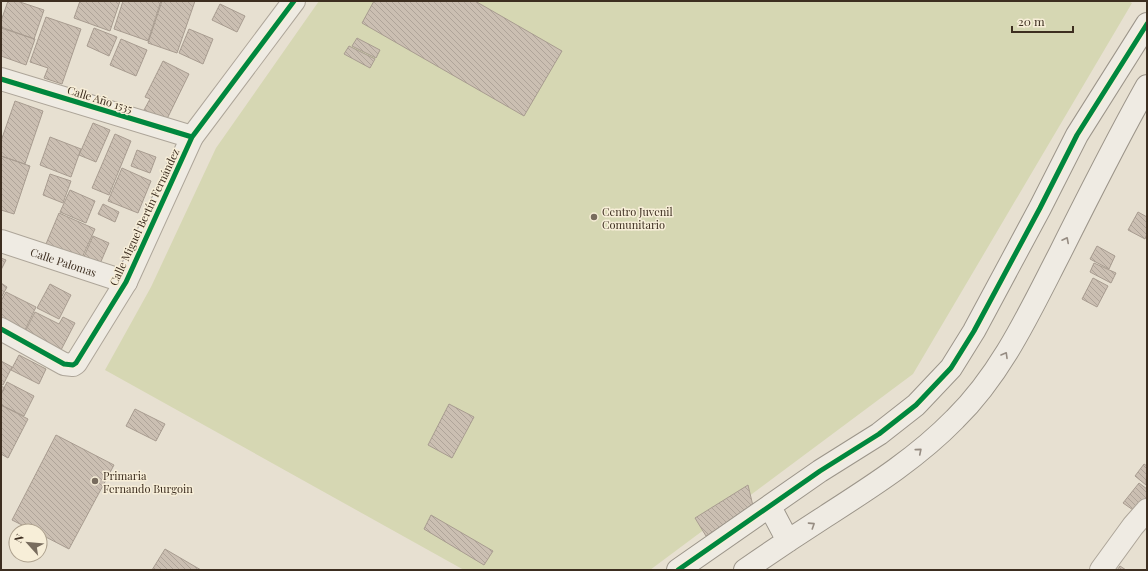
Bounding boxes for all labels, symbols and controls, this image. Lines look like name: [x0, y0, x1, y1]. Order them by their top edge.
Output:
scale bar: [1012, 8, 1073, 34]
text: 20 m: [1018, 13, 1045, 29]
street label: Calle Año 1535: [66, 82, 135, 116]
street label: Calle Miguel Bertín Fernández: [106, 146, 182, 288]
place label: Centro Juvenil Comunitario: [602, 204, 673, 232]
marker: Centro Juvenil Comunitario: [589, 212, 599, 222]
one-way arrow: [1061, 237, 1069, 244]
street label: Calle Palomas: [29, 244, 99, 279]
one-way arrow: [1000, 352, 1007, 359]
one-way arrow: [914, 449, 922, 456]
place label: Primaria Fernando Burgoin: [103, 468, 193, 496]
marker: Primaria Fernando Burgoin: [90, 476, 100, 486]
one-way arrow: [808, 522, 815, 530]
north arrow: [8, 523, 48, 563]
text: N: [10, 531, 27, 545]

